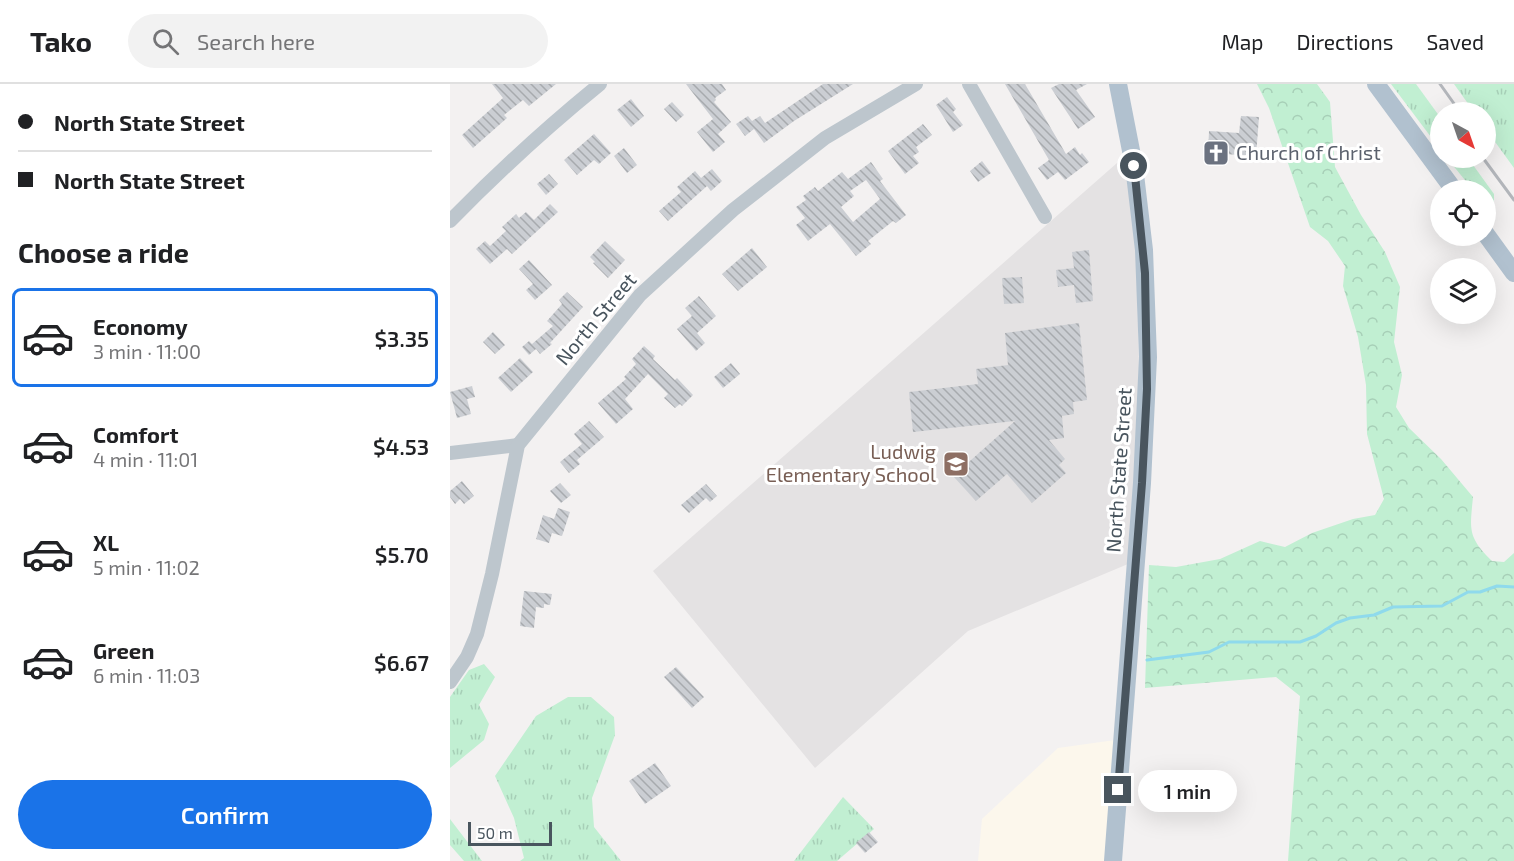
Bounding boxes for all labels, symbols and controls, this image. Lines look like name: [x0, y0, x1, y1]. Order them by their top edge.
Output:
search box: [128, 14, 548, 68]
text: Tako: [30, 24, 92, 58]
icon: search: [149, 25, 182, 58]
text: Search here: [197, 28, 315, 54]
text: Map: [1221, 29, 1264, 54]
text: Directions: [1297, 29, 1393, 54]
text: Saved: [1426, 29, 1484, 54]
north arrow: [1430, 102, 1496, 168]
map controls: [1430, 102, 1496, 324]
text: North State Street: [54, 109, 245, 135]
church icon: Church of Christ: [1201, 138, 1231, 168]
place label: Church of Christ: [1236, 140, 1381, 164]
route start: [1120, 152, 1147, 179]
text: North State Street: [54, 167, 245, 193]
button: locate: [1430, 180, 1496, 246]
text: Choose a ride: [18, 236, 189, 268]
button: layers: [1430, 258, 1496, 324]
street label: North Street: [550, 267, 641, 369]
icon: car: [21, 311, 75, 365]
text: Economy: [93, 313, 188, 339]
text: $3.35: [374, 325, 429, 351]
text: 3 min · 11:00: [93, 339, 201, 363]
street label: North State Street: [1100, 386, 1136, 553]
icon: car: [21, 419, 75, 473]
text: Comfort: [93, 421, 178, 447]
text: $4.53: [373, 433, 429, 459]
place label: Ludwig Elementary School: [766, 439, 936, 486]
text: 4 min · 11:01: [93, 447, 198, 471]
school or university icon: Ludwig Elementary School: [941, 449, 971, 479]
icon: car: [21, 527, 75, 581]
text: XL: [93, 529, 119, 555]
text: $5.70: [375, 541, 429, 567]
text: 5 min · 11:02: [93, 555, 200, 579]
icon: car: [21, 635, 75, 689]
text: Green: [93, 637, 155, 663]
text: $6.67: [374, 649, 429, 675]
text: 6 min · 11:03: [93, 663, 200, 687]
callout: 1 min: [1139, 769, 1238, 811]
route end: [1104, 776, 1131, 803]
text: 1 min: [1164, 779, 1211, 803]
button: Confirm: [18, 780, 432, 849]
scale bar: [468, 819, 552, 846]
text: 50 m: [477, 823, 513, 842]

